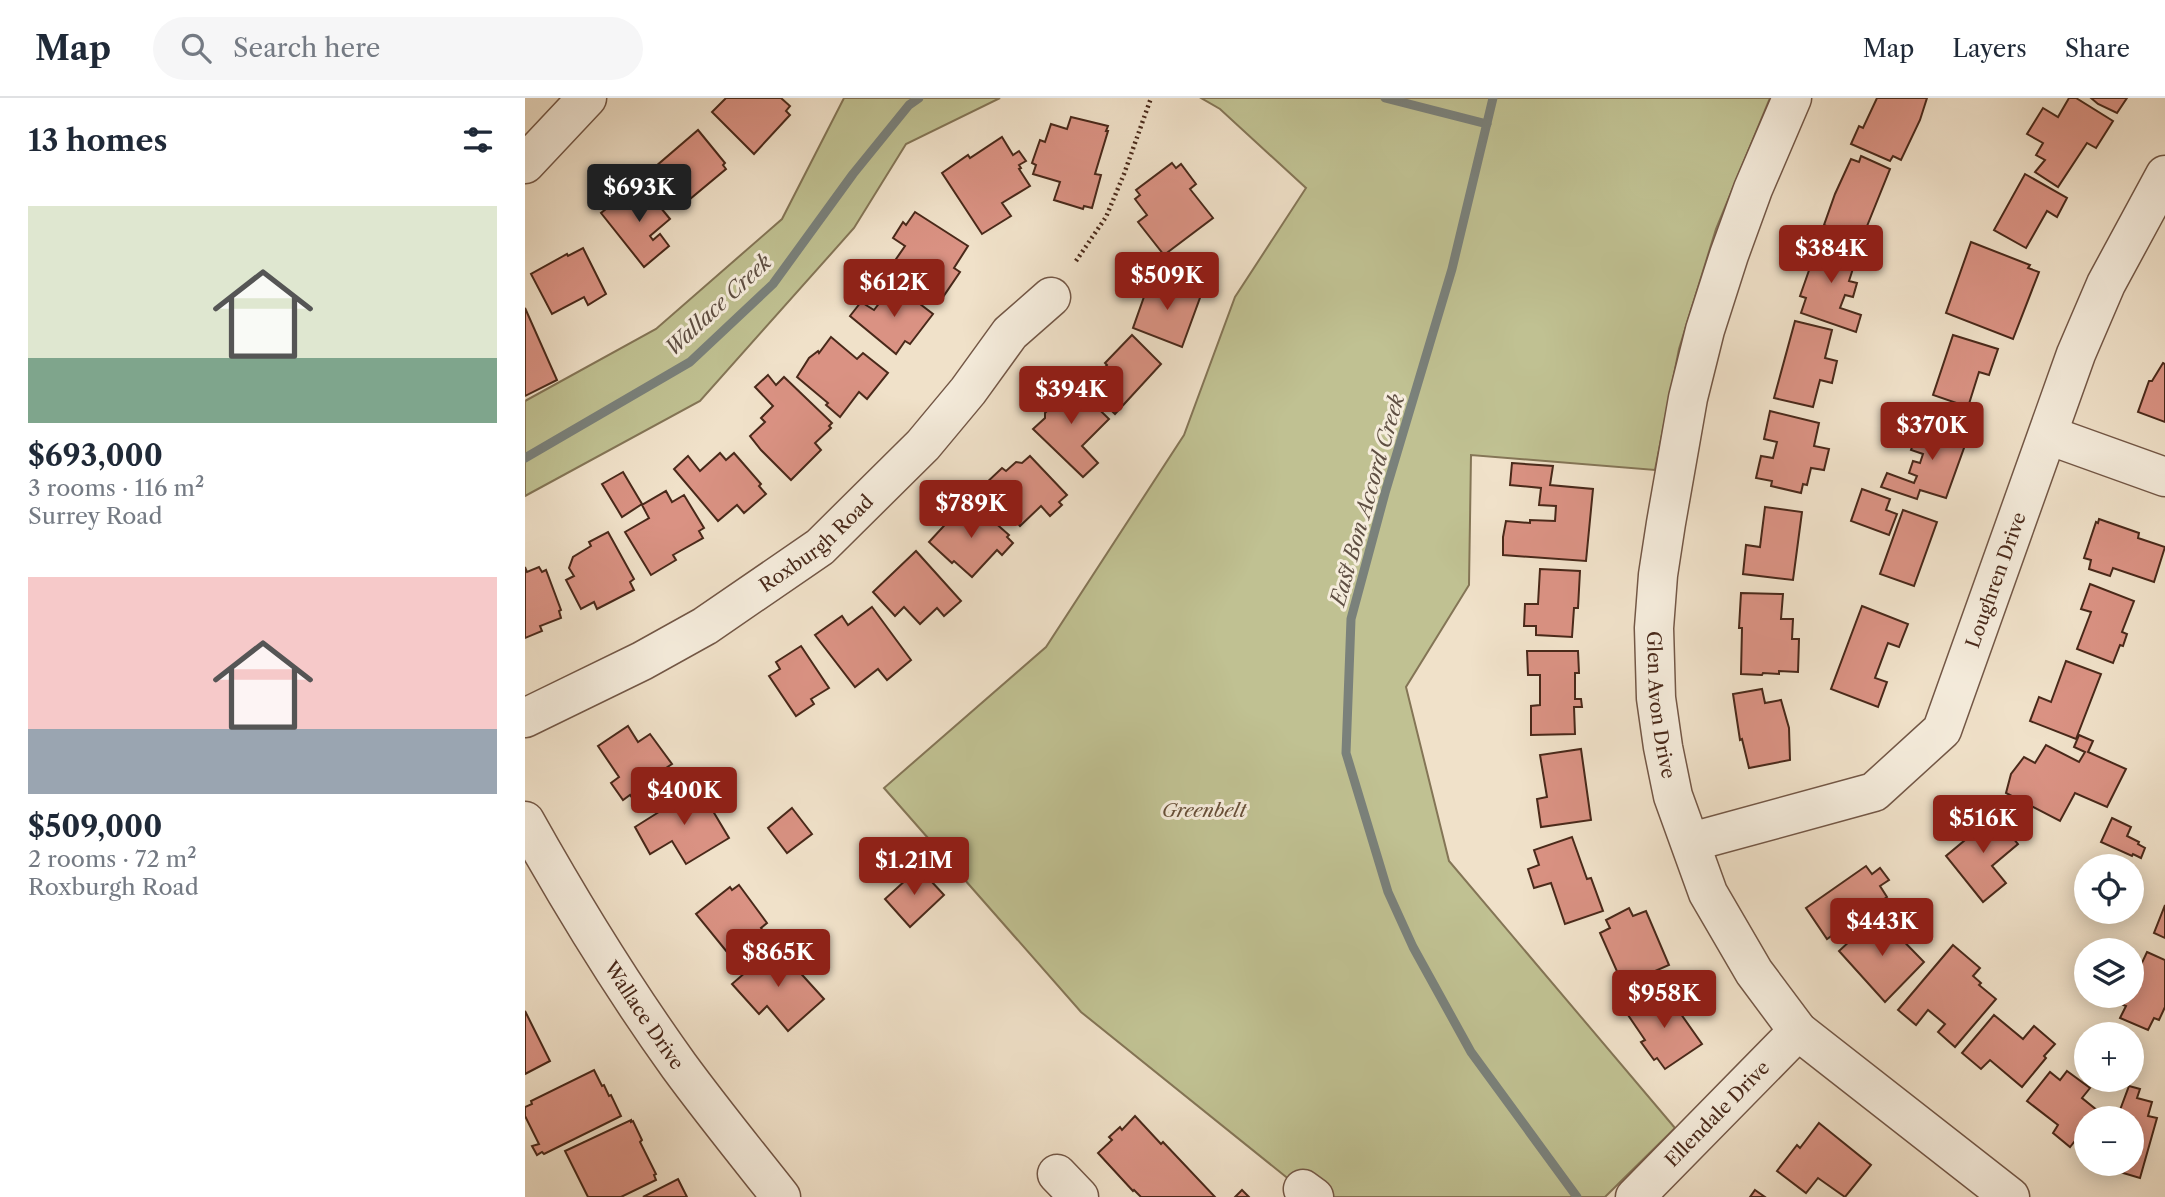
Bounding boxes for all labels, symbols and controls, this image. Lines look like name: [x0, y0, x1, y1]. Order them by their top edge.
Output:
search box: [153, 17, 643, 80]
text: Map: [35, 28, 111, 69]
icon: search: [177, 29, 215, 67]
text: Search here: [233, 32, 380, 64]
text: Map: [1863, 34, 1914, 63]
text: Layers: [1952, 34, 2027, 63]
text: Share: [2065, 34, 2130, 63]
icon: filters: [459, 121, 497, 159]
text: 13 homes: [28, 122, 167, 159]
pin: $693K: [590, 164, 688, 224]
text: $693K: [603, 173, 675, 201]
pin: $384K: [1782, 226, 1880, 285]
text: $384K: [1795, 234, 1867, 262]
water label: Wallace Creek: [660, 249, 777, 361]
icon: home: [200, 251, 326, 377]
pin: $509K: [1118, 252, 1216, 312]
pin: $612K: [845, 260, 943, 319]
text: $509K: [1131, 261, 1203, 289]
text: $612K: [860, 268, 928, 296]
pin: $394K: [1022, 366, 1120, 426]
text: $394K: [1035, 375, 1107, 403]
water label: East Bon Accord Creek: [1324, 391, 1409, 611]
pin: $370K: [1883, 402, 1981, 462]
text: $370K: [1897, 411, 1967, 439]
text: $693,000: [28, 437, 163, 474]
text: 3 rooms · 116 m²: [28, 474, 204, 502]
pin: $789K: [922, 480, 1020, 540]
street label: Roxburgh Road: [755, 489, 878, 597]
text: $789K: [935, 489, 1007, 517]
text: Surrey Road: [28, 502, 163, 530]
street label: Loughren Drive: [1961, 509, 2030, 651]
icon: home: [200, 622, 326, 748]
street label: Glen Avon Drive: [1643, 631, 1681, 781]
pin: $400K: [635, 768, 733, 827]
text: $400K: [647, 776, 721, 804]
pin: $516K: [1934, 796, 2032, 855]
park label: Greenbelt: [1162, 799, 1247, 822]
text: $516K: [1949, 804, 2017, 832]
text: $509,000: [28, 808, 162, 845]
pin: $1.21M: [857, 838, 971, 897]
text: 2 rooms · 72 m²: [28, 845, 197, 873]
text: $1.21M: [875, 846, 953, 874]
map controls: [2074, 854, 2144, 1176]
button: locate: [2074, 854, 2144, 924]
text: Roxburgh Road: [28, 873, 199, 901]
pin: $443K: [1833, 898, 1931, 958]
text: $443K: [1846, 907, 1918, 935]
pin: $865K: [729, 930, 827, 989]
text: $865K: [742, 938, 814, 966]
button: layers: [2074, 938, 2144, 1008]
street label: Wallace Drive: [599, 956, 689, 1074]
pin: $958K: [1615, 970, 1713, 1030]
text: $958K: [1628, 979, 1700, 1007]
button: +: [2074, 1022, 2144, 1092]
street label: Ellendale Drive: [1660, 1056, 1774, 1171]
button: −: [2074, 1106, 2144, 1176]

